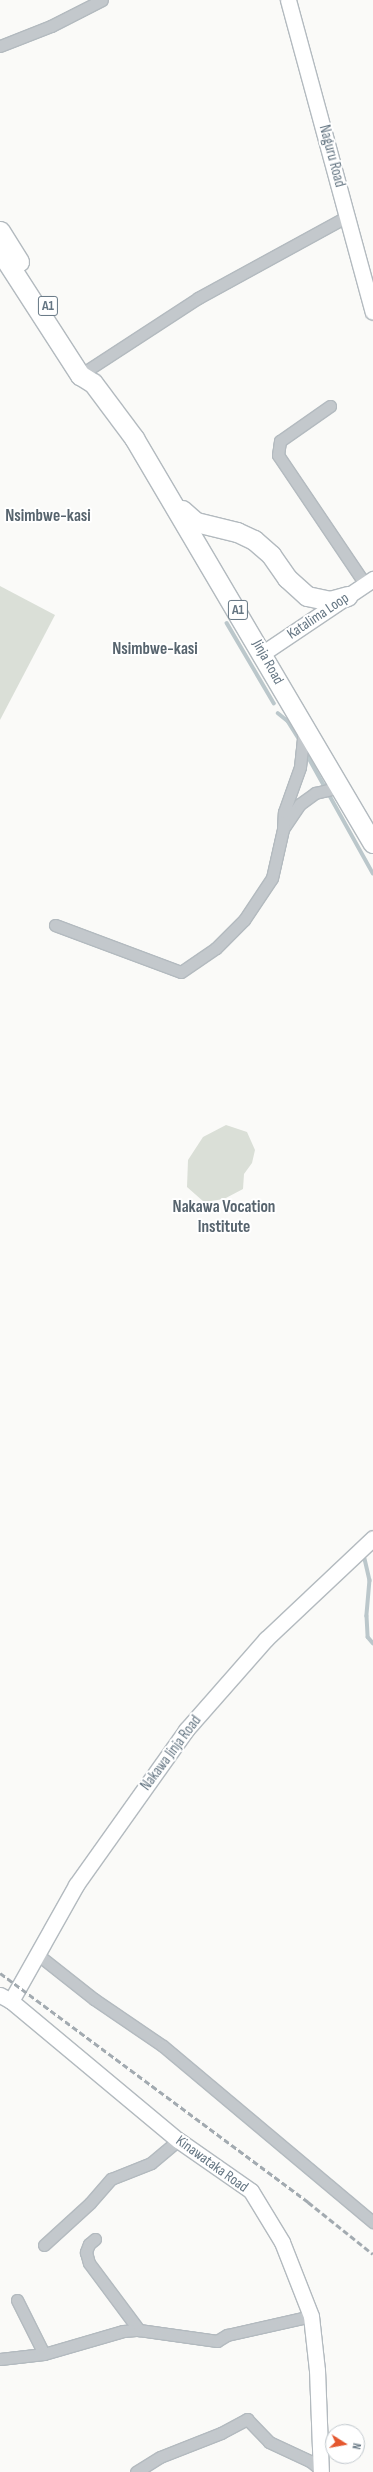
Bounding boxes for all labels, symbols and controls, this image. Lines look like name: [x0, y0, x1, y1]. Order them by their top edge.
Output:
street label: Naguru Road: [315, 123, 349, 189]
road number: A1: [37, 294, 59, 318]
district label: Nsimbwe-kasi: [5, 507, 91, 527]
street label: Katalima Loop: [284, 589, 352, 643]
road number: A1: [227, 598, 249, 622]
street label: Jinja Road: [248, 637, 288, 687]
district label: Nsimbwe-kasi: [112, 640, 198, 660]
district label: Nakawa Vocation Institute: [173, 1198, 275, 1238]
street label: Nakawa Jinja Road: [137, 1712, 205, 1794]
street label: Kinawataka Road: [172, 2132, 252, 2196]
north arrow: [325, 2424, 365, 2464]
text: N: [349, 2442, 363, 2450]

